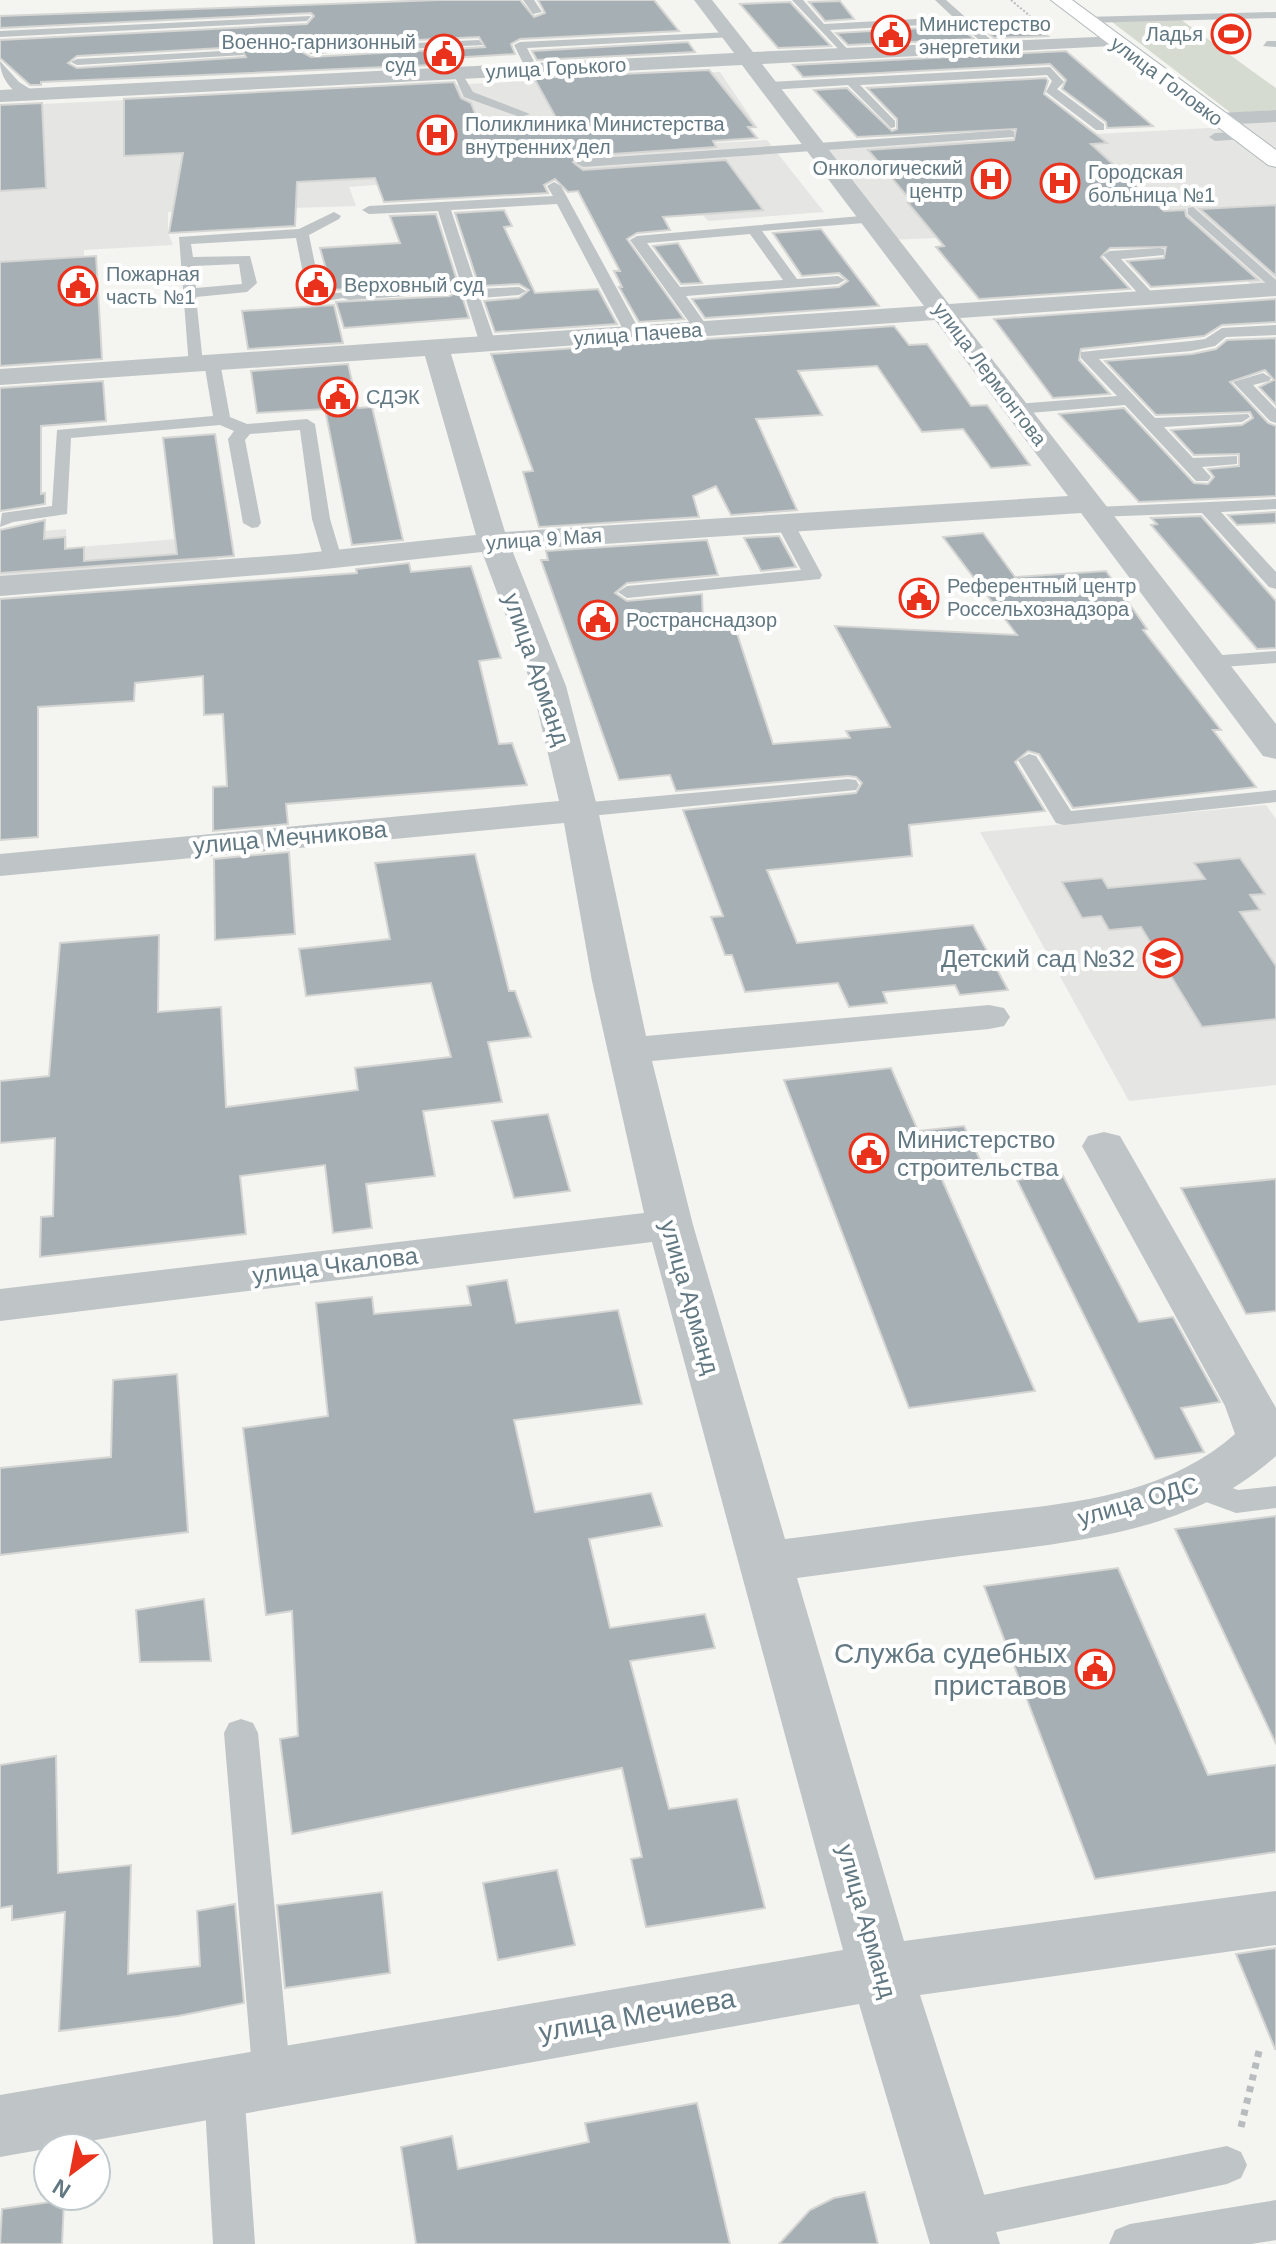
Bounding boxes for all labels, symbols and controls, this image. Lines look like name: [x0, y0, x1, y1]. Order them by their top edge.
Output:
place label: Министерство энергетики: [919, 13, 1051, 58]
sports icon: Ладья: [1210, 13, 1252, 55]
public building icon: Министерство энергетики: [870, 14, 912, 56]
place label: Ладья: [1146, 23, 1203, 45]
place label: Военно-гарнизонный суд: [222, 31, 416, 76]
street label: улица Головко: [1107, 32, 1227, 130]
public building icon: Военно-гарнизонный суд: [423, 33, 465, 75]
street label: улица Горького: [485, 53, 627, 83]
place label: Поликлиника Министерства внутренних дел: [465, 113, 726, 158]
hospital icon: Поликлиника Министерства внутренних дел: [416, 114, 458, 156]
place label: Онкологический центр: [813, 157, 963, 202]
hospital icon: Онкологический центр: [970, 158, 1012, 200]
place label: Городская больница №1: [1088, 161, 1215, 206]
hospital icon: Городская больница №1: [1039, 162, 1081, 204]
place label: Пожарная часть №1: [106, 263, 200, 308]
public building icon: Верховный суд: [295, 264, 337, 306]
public building icon: Пожарная часть №1: [57, 265, 99, 307]
place label: Верховный суд: [344, 274, 484, 296]
street label: улица Лермонтова: [929, 298, 1051, 451]
street label: улица Пачева: [573, 318, 704, 349]
public building icon: СДЭК: [317, 376, 359, 418]
place label: СДЭК: [366, 386, 420, 408]
street label: улица 9 Мая: [485, 524, 603, 554]
place label: Референтный центр Россельхознадзора: [947, 575, 1136, 620]
public building icon: Референтный центр Россельхознадзора: [898, 577, 940, 619]
street label: улица Арманд: [498, 589, 576, 749]
public building icon: Ространснадзор: [577, 599, 619, 641]
place label: Ространснадзор: [626, 609, 777, 631]
street label: улица Мечникова: [192, 815, 389, 859]
school or university icon: Детский сад №32: [1142, 937, 1184, 979]
place label: Детский сад №32: [941, 945, 1135, 972]
place label: Министерство строительства: [897, 1126, 1059, 1181]
public building icon: Министерство строительства: [848, 1132, 890, 1174]
street label: улица Арманд: [655, 1217, 725, 1377]
street label: улица Чкалова: [251, 1241, 420, 1289]
street label: улица ОДС: [1075, 1471, 1201, 1531]
place label: Служба судебных приставов: [834, 1638, 1067, 1701]
public building icon: Служба судебных приставов: [1074, 1648, 1116, 1690]
street label: улица Арманд: [832, 1841, 902, 2001]
street label: улица Мечиева: [536, 1982, 738, 2048]
north arrow: [32, 2132, 112, 2212]
text: N: [48, 2174, 75, 2203]

